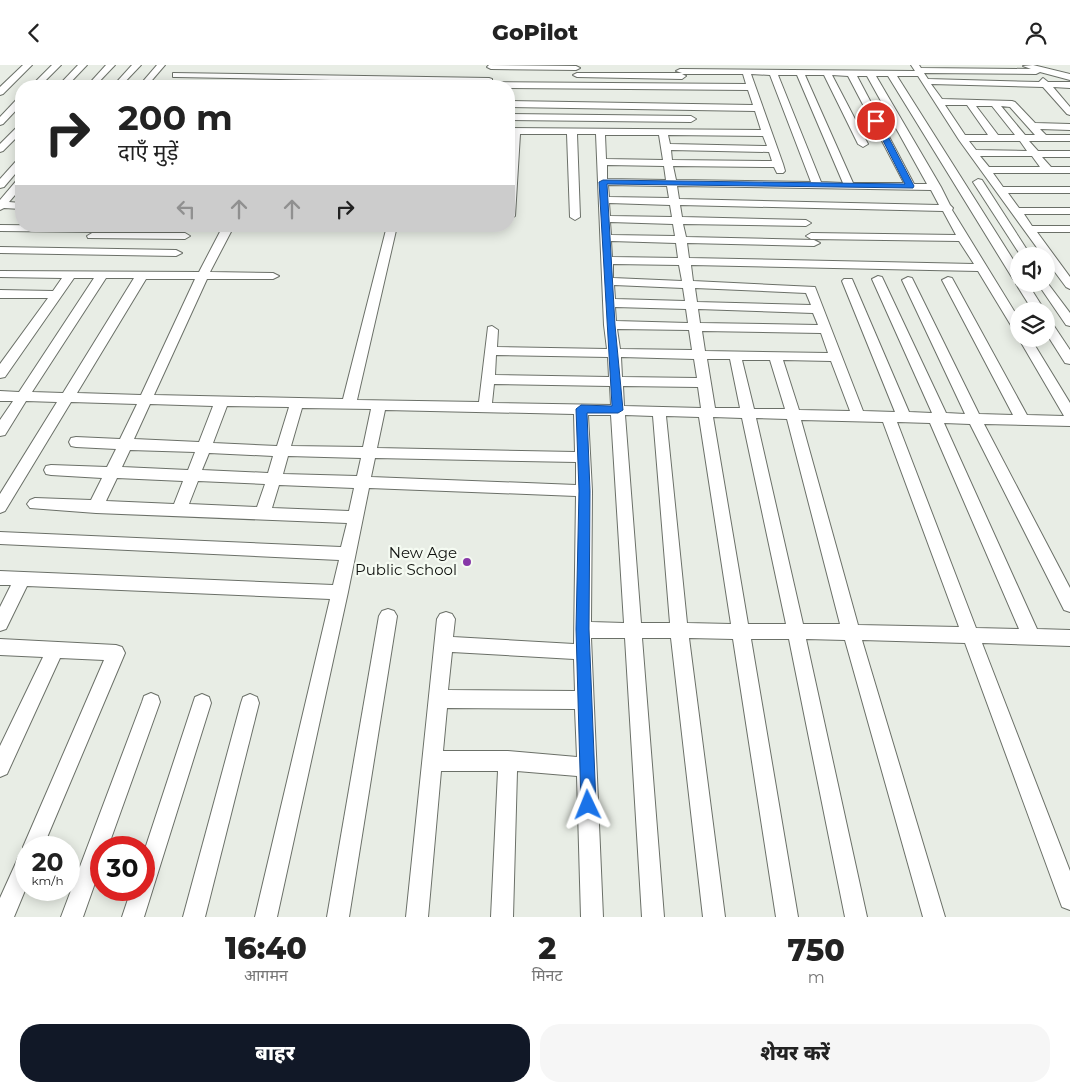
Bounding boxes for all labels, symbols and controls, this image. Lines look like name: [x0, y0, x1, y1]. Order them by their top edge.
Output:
icon: back: [20, 19, 48, 47]
text: GoPilot: [492, 19, 578, 46]
icon: person: [1022, 19, 1050, 47]
text: 200 m: [118, 96, 233, 139]
icon: right: [35, 100, 100, 165]
pin: [855, 100, 897, 142]
icon: arrive: [862, 107, 890, 135]
text: दाएँ मुड़ें: [118, 139, 178, 166]
icon: left: [172, 195, 200, 223]
icon: ahead: [225, 195, 253, 223]
icon: ahead: [278, 195, 306, 223]
icon: right: [331, 195, 359, 223]
map controls: [1010, 247, 1055, 347]
button: sound: [1010, 247, 1055, 292]
button: layers: [1010, 302, 1055, 347]
place label: New Age Public School: [355, 543, 457, 579]
marker: New Age Public School: [461, 556, 473, 568]
position arrow: [561, 778, 613, 830]
speed limit sign: 30: [90, 836, 155, 901]
text: 20: [32, 847, 63, 877]
text: km/h: [31, 873, 64, 888]
text: 16:40: [225, 930, 307, 967]
text: 2: [538, 930, 556, 967]
text: 750: [788, 932, 845, 969]
text: आगमन: [244, 966, 288, 985]
text: मिनट: [532, 966, 563, 985]
text: m: [808, 968, 825, 987]
button: बाहर: [20, 1024, 530, 1082]
button: शेयर करें: [540, 1024, 1050, 1082]

